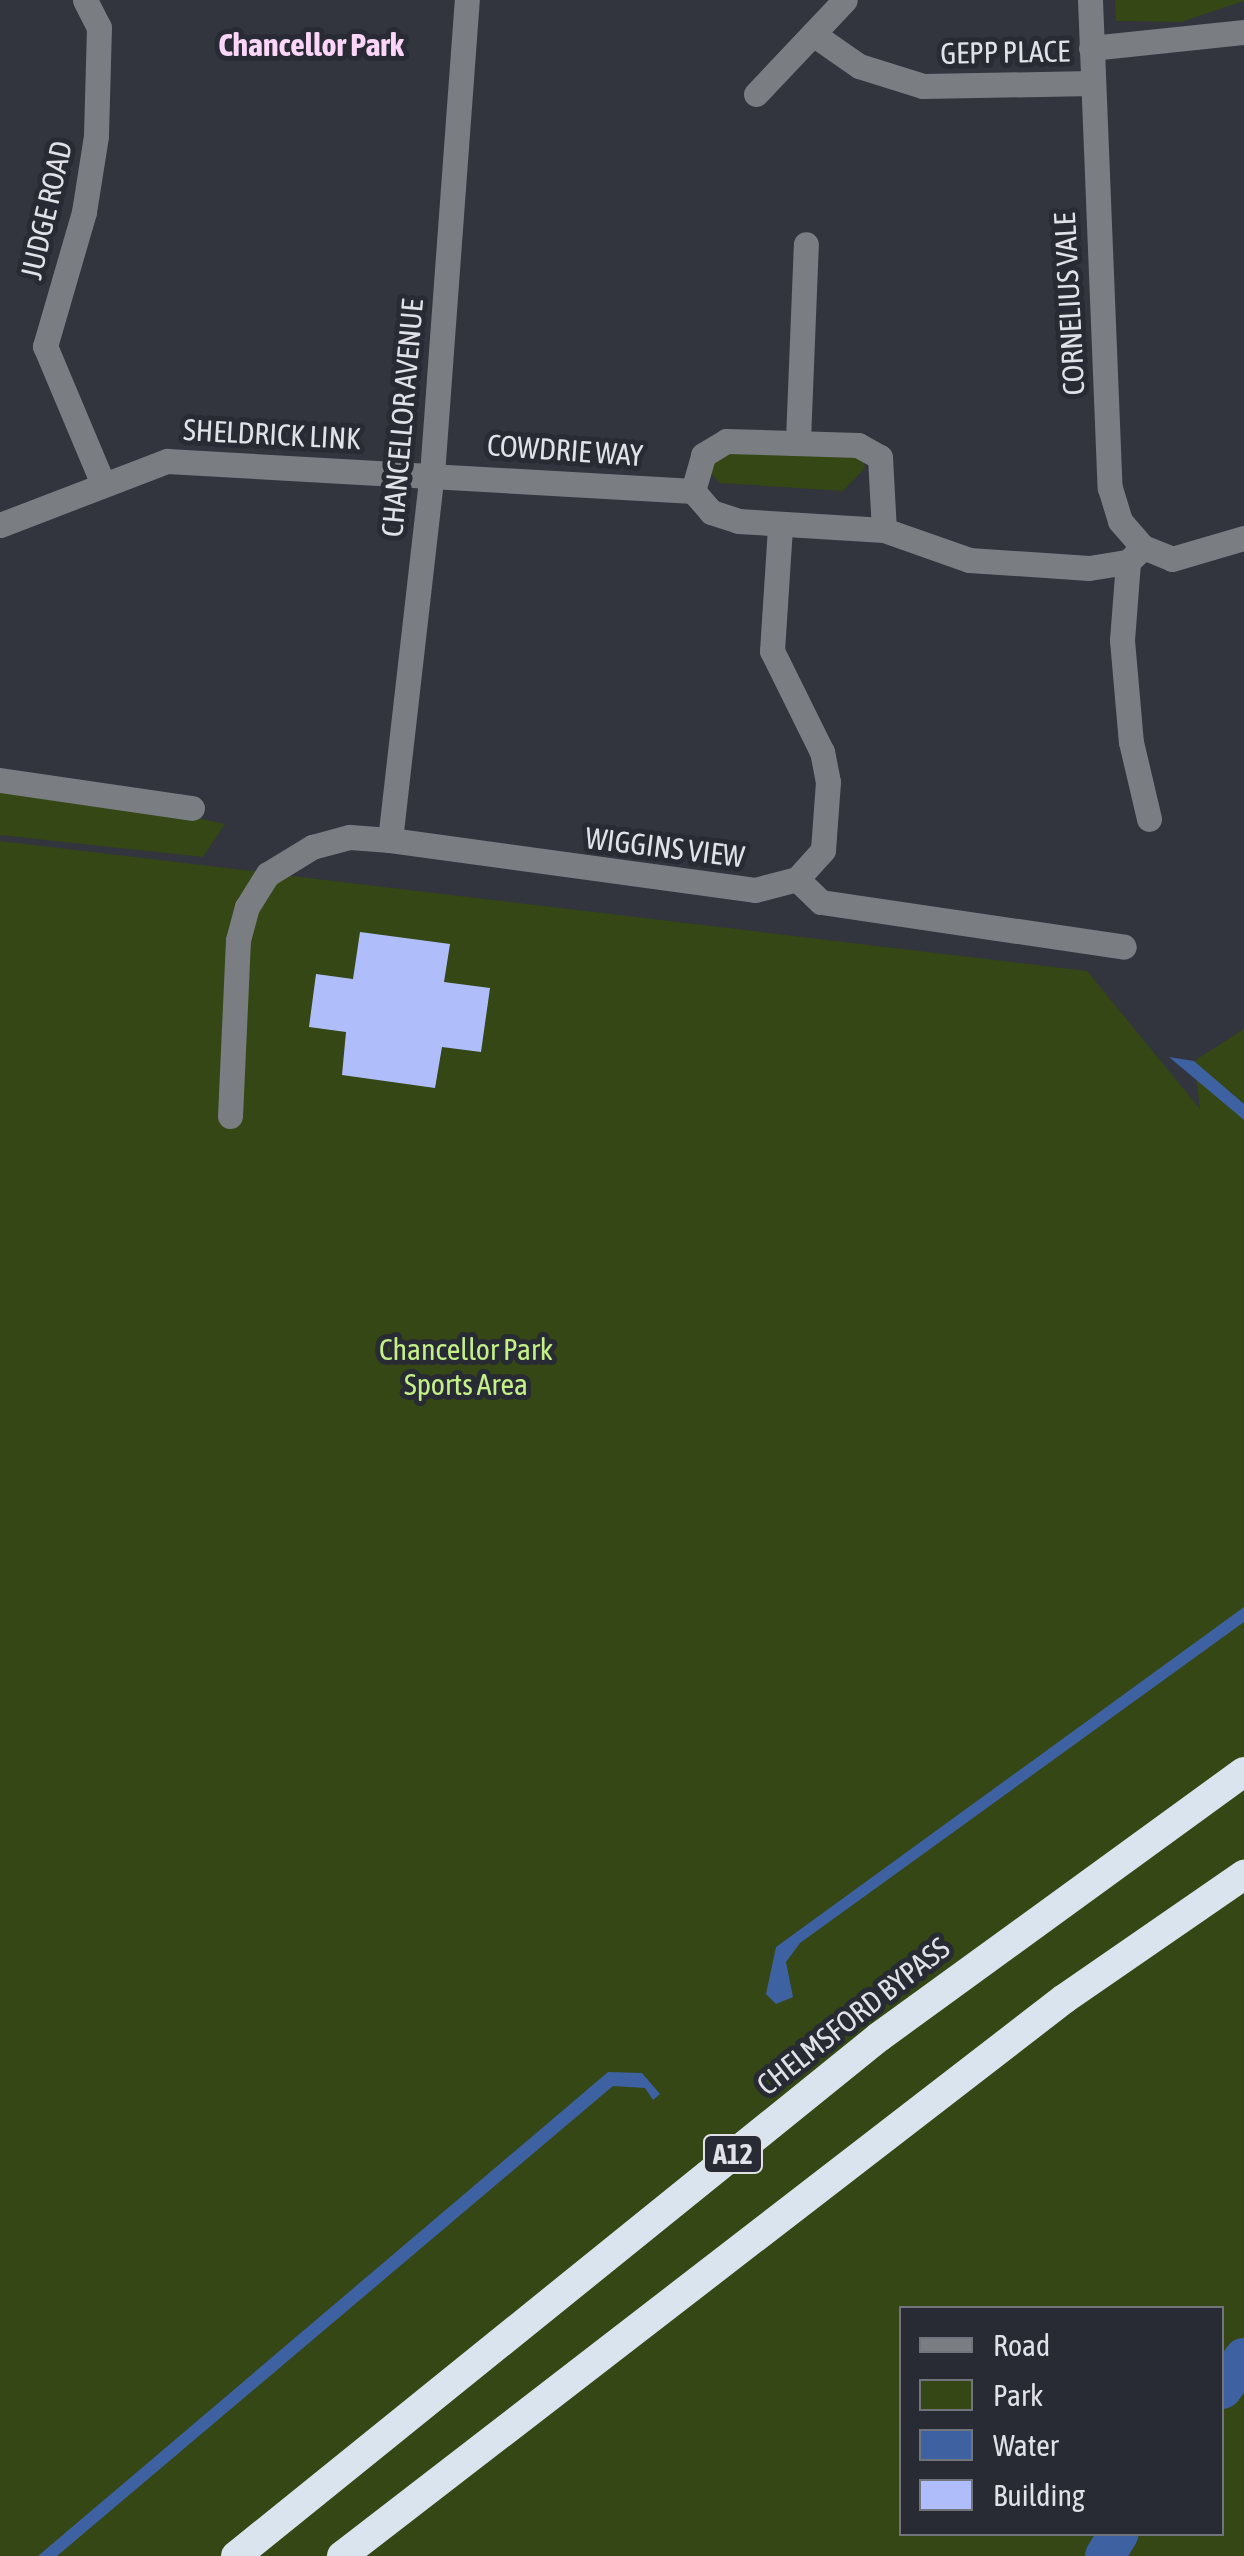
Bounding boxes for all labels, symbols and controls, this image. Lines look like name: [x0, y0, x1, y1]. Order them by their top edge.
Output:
district label: Chancellor Park: [218, 26, 404, 64]
street label: GEPP PLACE: [940, 33, 1070, 71]
street label: JUDGE ROAD: [13, 137, 79, 283]
street label: CORNELIUS VALE: [1046, 212, 1092, 396]
street label: CHANCELLOR AVENUE: [374, 298, 430, 538]
street label: SHELDRICK LINK: [182, 411, 362, 457]
street label: COWDRIE WAY: [486, 427, 644, 473]
street label: WIGGINS VIEW: [583, 819, 747, 875]
park label: Chancellor Park Sports Area: [379, 1331, 553, 1402]
street label: CHELMSFORD BYPASS: [750, 1930, 956, 2102]
road number: A12: [700, 2131, 766, 2177]
legend: [899, 2306, 1224, 2536]
text: Road: [993, 2328, 1050, 2362]
text: Park: [993, 2378, 1043, 2412]
text: Water: [993, 2428, 1059, 2462]
text: Building: [993, 2478, 1085, 2512]

